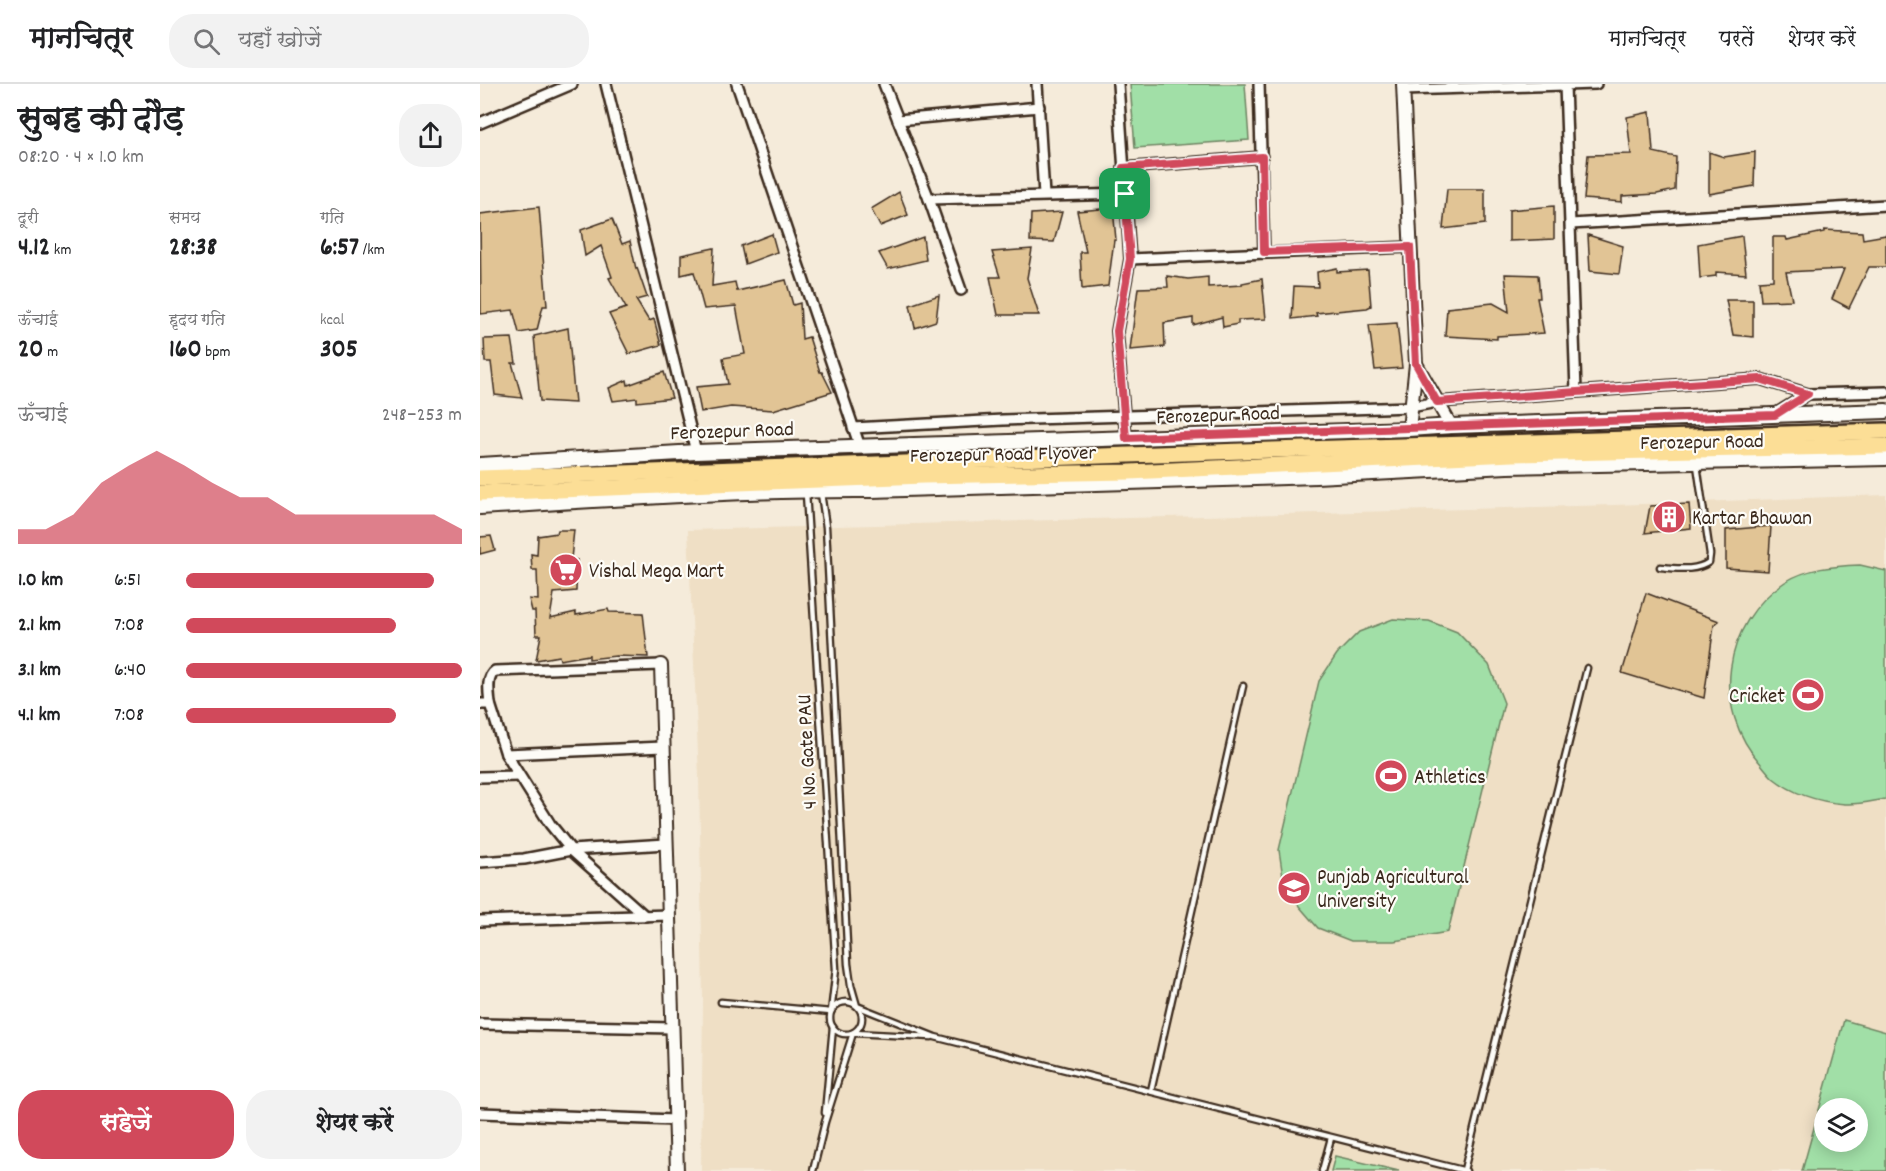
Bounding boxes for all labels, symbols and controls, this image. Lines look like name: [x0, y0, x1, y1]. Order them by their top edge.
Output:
search box: [169, 14, 589, 68]
text: मानचित्र: [30, 21, 133, 61]
icon: search: [190, 25, 223, 58]
text: यहाँ खोजें: [238, 26, 321, 57]
text: मानचित्र: [1609, 26, 1686, 56]
text: परतें: [1719, 26, 1754, 56]
text: शेयर करें: [1787, 26, 1856, 56]
text: सुबह की दौड़: [18, 98, 184, 145]
button: share: [399, 104, 462, 167]
text: 08:20 · 4 × 1.0 km: [18, 144, 144, 172]
pin: [1099, 168, 1150, 219]
icon: arrive: [1108, 177, 1141, 210]
text: दूरी: [18, 207, 39, 230]
text: समय: [169, 207, 200, 230]
text: गति: [320, 207, 344, 230]
text: 4.12: [18, 230, 50, 267]
text: 28:38: [169, 230, 217, 267]
text: 6:57: [320, 230, 359, 267]
text: km: [50, 239, 71, 262]
text: /km: [359, 239, 385, 262]
text: ऊँचाई: [18, 309, 58, 332]
text: हृदय गति: [169, 309, 225, 332]
text: kcal: [320, 309, 344, 332]
text: 20: [18, 332, 44, 369]
text: 160: [169, 332, 202, 369]
text: 305: [320, 332, 358, 369]
text: m: [44, 341, 58, 364]
text: bpm: [202, 341, 231, 364]
street label: Ferozepur Road: [1156, 400, 1280, 434]
text: ऊँचाई: [18, 402, 68, 430]
text: 248–253 m: [382, 402, 462, 430]
street label: Ferozepur Road: [670, 416, 794, 450]
street label: Ferozepur Road: [1640, 428, 1764, 460]
street label: Ferozepur Road Flyover: [910, 439, 1097, 473]
building icon: Kartar Bhawan: [1651, 499, 1687, 535]
place label: Kartar Bhawan: [1692, 505, 1812, 535]
supermarket icon: Vishal Mega Mart: [548, 552, 584, 588]
place label: Vishal Mega Mart: [589, 558, 724, 588]
text: 1.0 km: [18, 567, 63, 595]
text: 6:51: [114, 567, 141, 595]
text: 2.1 km: [18, 612, 61, 640]
text: 7:08: [114, 612, 144, 640]
text: 3.1 km: [18, 657, 61, 685]
text: 6:40: [114, 657, 146, 685]
sports icon: Cricket: [1790, 677, 1826, 713]
place label: Cricket: [1729, 683, 1785, 713]
street label: 4 No. Gate PAU: [791, 694, 827, 810]
text: 4.1 km: [18, 702, 61, 730]
text: 7:08: [114, 702, 144, 730]
sports icon: Athletics: [1373, 758, 1409, 794]
place label: Athletics: [1414, 764, 1486, 794]
place label: Punjab Agricultural University: [1317, 864, 1469, 918]
school or university icon: Punjab Agricultural University: [1276, 870, 1312, 906]
button: सहेजें: [18, 1090, 234, 1159]
button: शेयर करें: [246, 1090, 462, 1159]
map controls: [1814, 1098, 1868, 1152]
button: layers: [1814, 1098, 1868, 1152]

